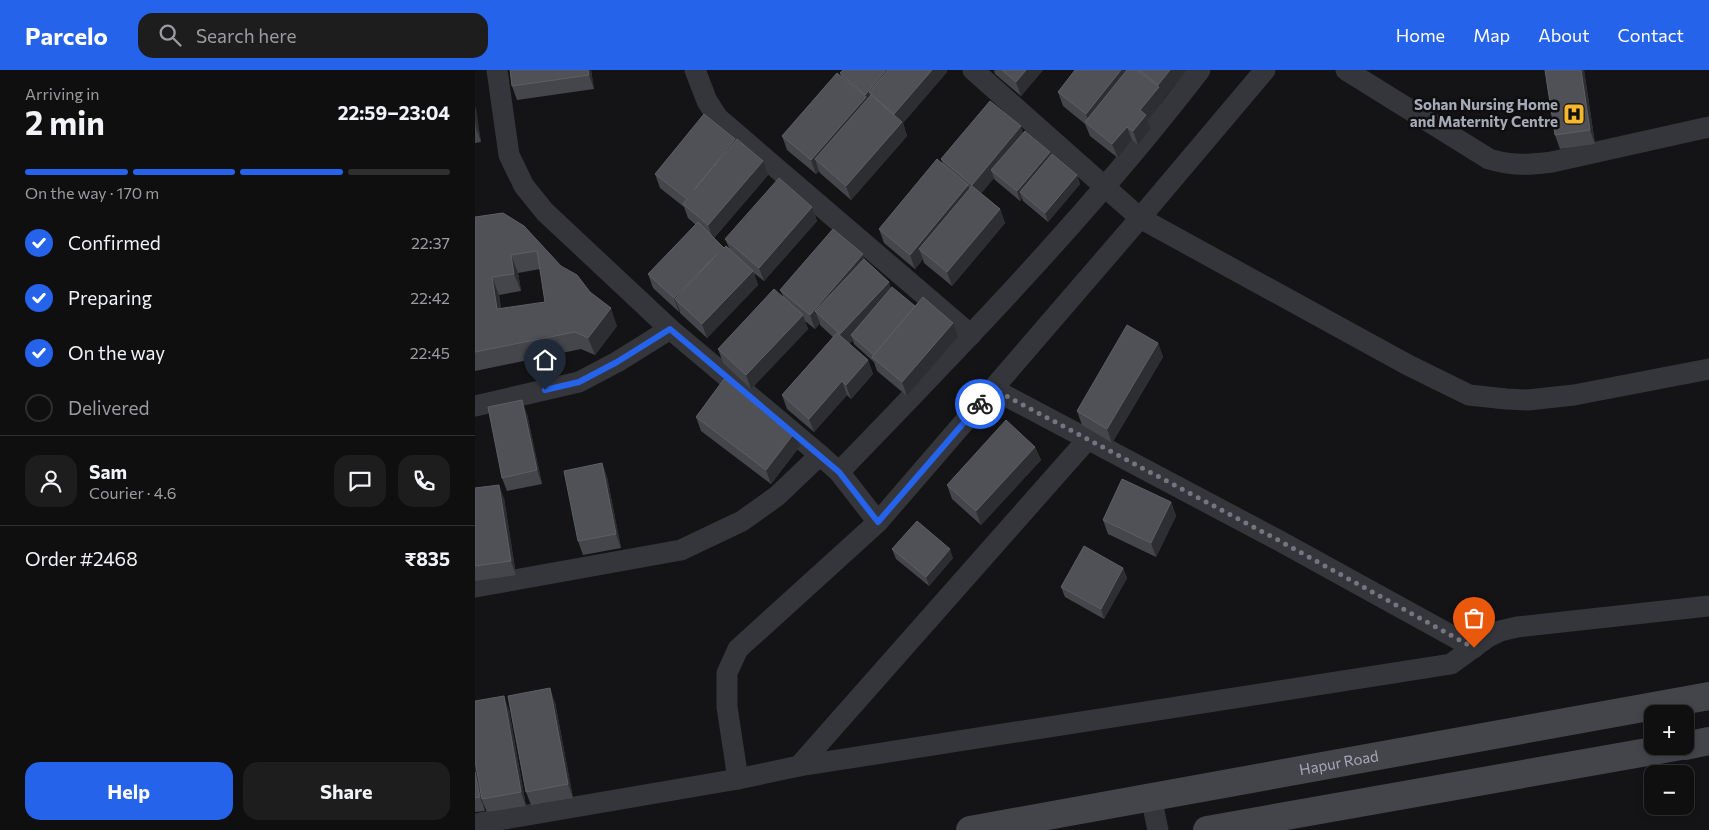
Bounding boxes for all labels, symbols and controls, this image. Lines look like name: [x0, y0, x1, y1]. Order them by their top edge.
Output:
search box: [138, 13, 488, 58]
text: Parcelo: [25, 21, 108, 50]
icon: search: [156, 21, 184, 49]
text: Search here: [196, 24, 296, 47]
text: Home: [1396, 24, 1445, 46]
text: Map: [1473, 24, 1510, 46]
text: About: [1538, 24, 1590, 46]
text: Contact: [1618, 24, 1684, 46]
text: Arriving in: [25, 84, 99, 103]
place label: Sohan Nursing Home and Maternity Centre: [1410, 95, 1558, 130]
text: 22:59–23:04: [338, 101, 450, 124]
text: 2 min: [25, 102, 105, 142]
hospital icon: Sohan Nursing Home and Maternity Centre: [1562, 102, 1586, 126]
text: On the way · 170 m: [25, 183, 159, 202]
icon: check: [25, 229, 53, 257]
text: Confirmed: [68, 231, 161, 254]
text: 22:37: [411, 233, 450, 252]
icon: check: [25, 284, 53, 312]
text: Preparing: [68, 286, 152, 309]
text: 22:42: [410, 288, 450, 307]
icon: check: [25, 339, 53, 367]
pin: [524, 339, 566, 390]
text: On the way: [68, 341, 165, 364]
text: 22:45: [410, 343, 450, 362]
icon: home: [531, 346, 559, 374]
courier: [955, 379, 1005, 429]
icon: bike: [966, 390, 994, 418]
text: Delivered: [68, 396, 149, 419]
button: person: [25, 455, 77, 507]
button: chat: [334, 455, 386, 507]
button: phone: [398, 455, 450, 507]
text: Sam: [89, 460, 127, 483]
text: Courier · 4.6: [89, 483, 176, 502]
text: Order #2468: [25, 547, 138, 570]
text: ₹835: [404, 547, 450, 570]
pin: [1453, 597, 1495, 648]
icon: bag: [1460, 604, 1488, 632]
map controls: [1644, 705, 1694, 815]
button: +: [1644, 705, 1694, 755]
street label: Hapur Road: [1298, 746, 1380, 778]
button: Help: [25, 762, 233, 820]
button: Share: [243, 762, 450, 820]
button: −: [1644, 765, 1694, 815]

